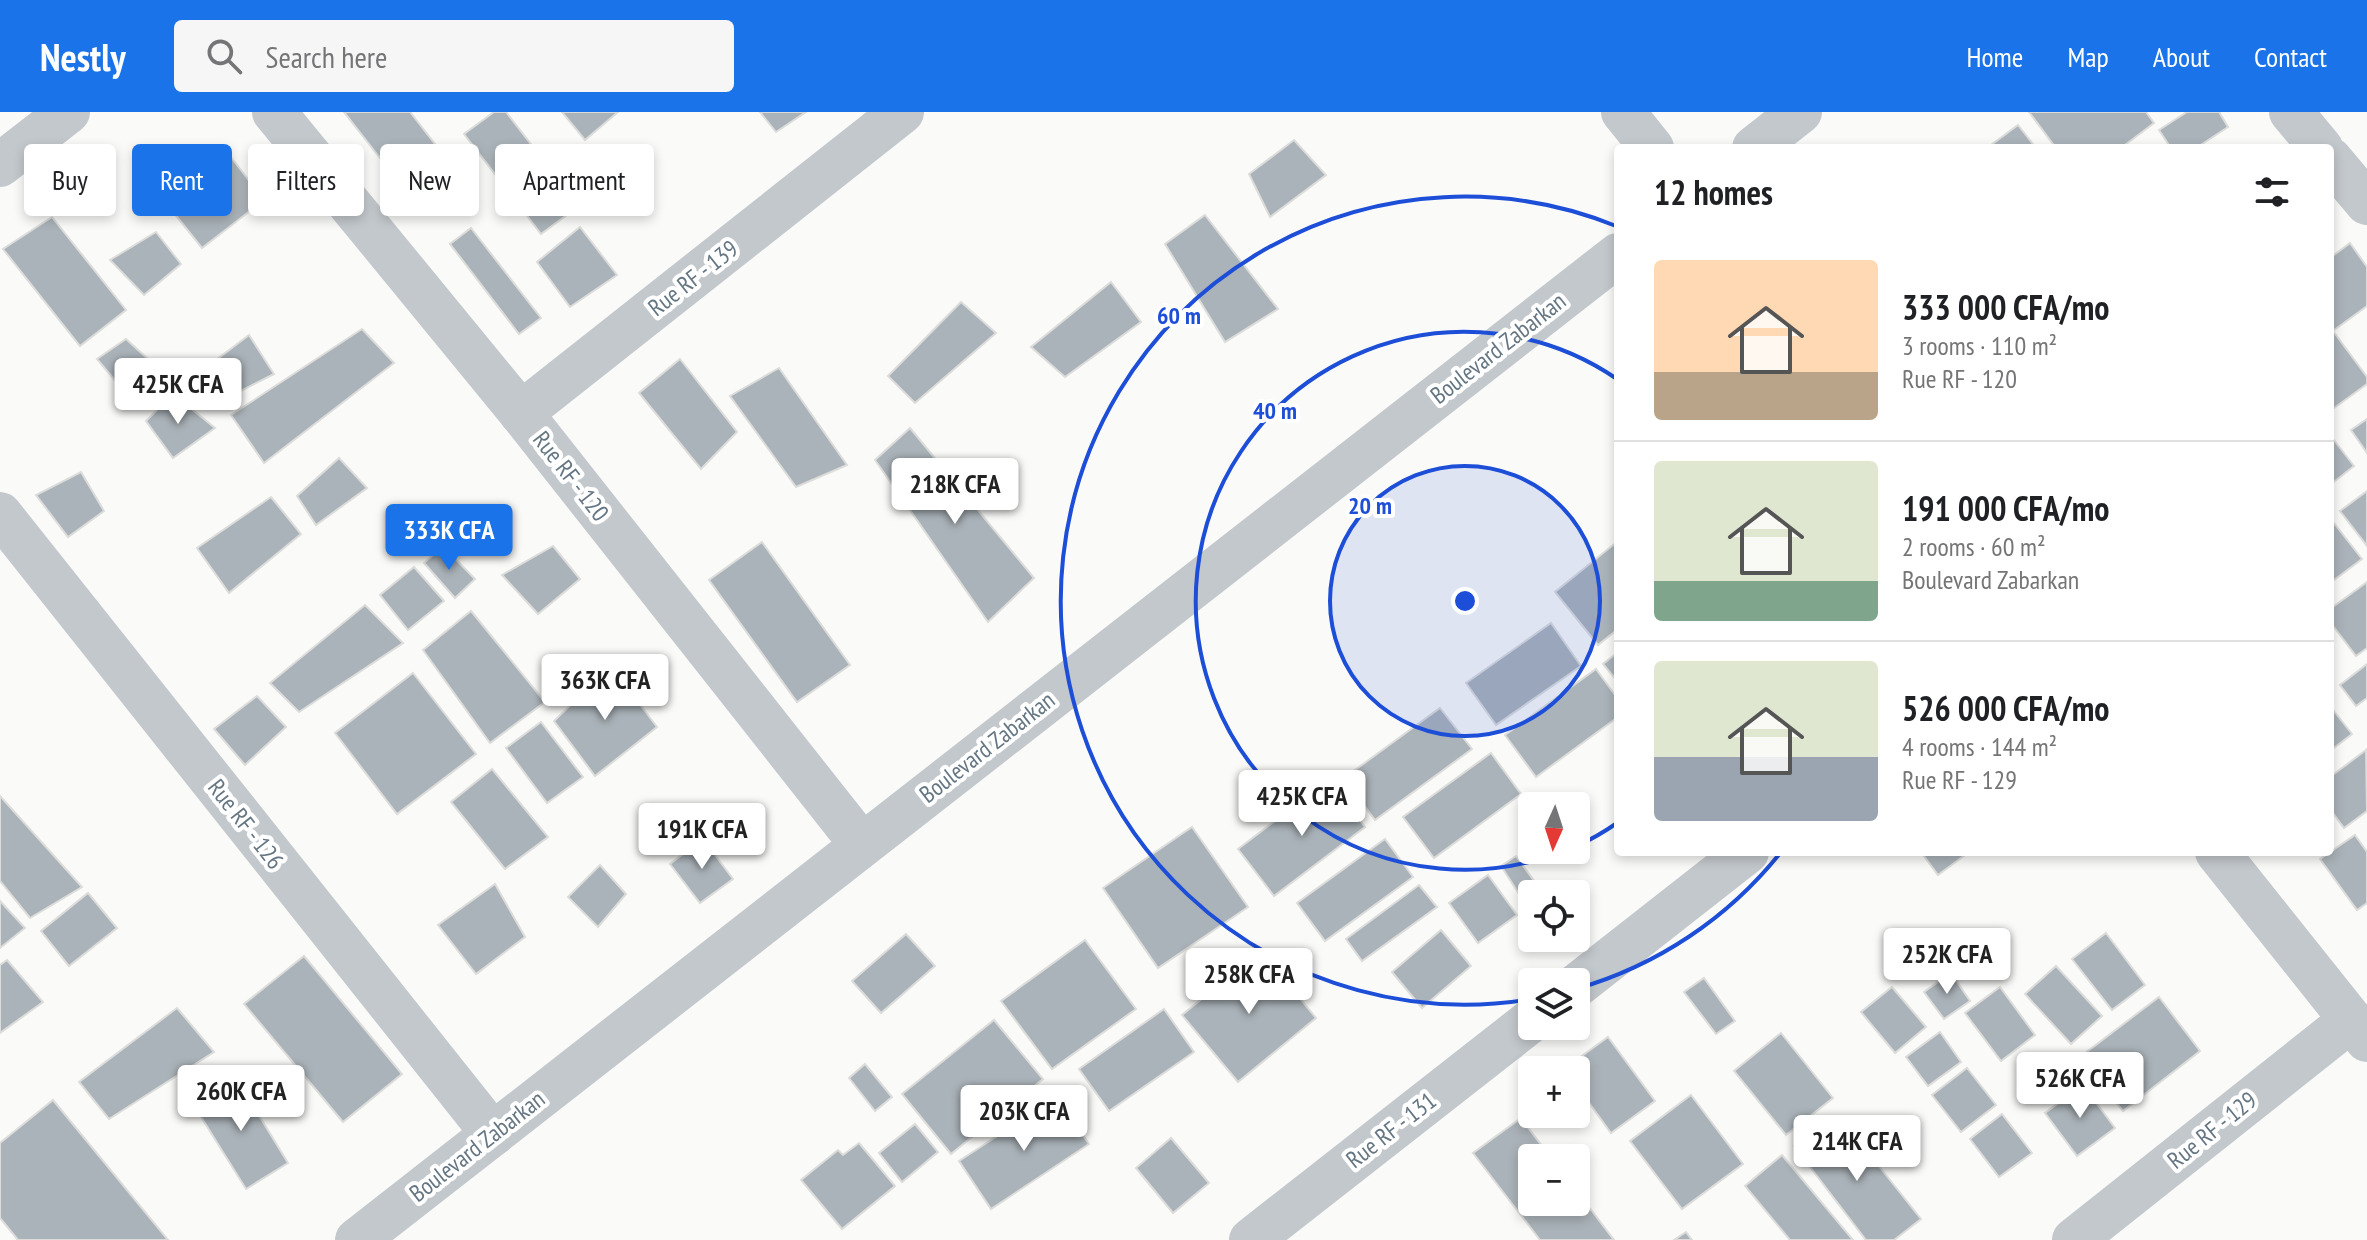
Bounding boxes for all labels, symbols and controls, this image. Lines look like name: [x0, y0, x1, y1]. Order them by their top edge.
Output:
search box: [174, 20, 734, 92]
text: Nestly: [40, 32, 126, 81]
icon: search: [202, 34, 246, 78]
text: Search here: [266, 37, 387, 76]
text: Home: [1967, 38, 2023, 75]
text: Map: [2067, 38, 2109, 75]
text: About: [2153, 38, 2210, 75]
text: Contact: [2254, 38, 2327, 75]
chip: Buy: [24, 144, 116, 216]
chip: Rent: [132, 144, 232, 216]
chip: Filters: [248, 144, 364, 216]
chip: New: [380, 144, 479, 216]
chip: Apartment: [495, 144, 654, 216]
text: 12 homes: [1654, 170, 1773, 214]
icon: filters: [2250, 170, 2294, 214]
street label: Rue RF - 139: [642, 233, 744, 323]
street label: Boulevard Zabarkan: [1424, 285, 1572, 411]
text: 333 000 CFA/mo: [1902, 285, 2109, 329]
icon: home: [1718, 292, 1814, 388]
text: 60 m: [1157, 300, 1201, 331]
text: 3 rooms · 110 m²: [1902, 329, 2057, 362]
pin: 425K CFA: [95, 358, 261, 426]
text: Rue RF - 120: [1902, 362, 2017, 395]
text: 425K CFA: [133, 367, 223, 400]
text: 40 m: [1253, 395, 1297, 426]
street label: Rue RF - 120: [526, 425, 616, 527]
pin: 218K CFA: [872, 458, 1038, 526]
text: 218K CFA: [910, 467, 1000, 500]
text: 191 000 CFA/mo: [1902, 486, 2109, 530]
text: 20 m: [1348, 490, 1392, 521]
icon: home: [1718, 493, 1814, 589]
pin: 333K CFA: [366, 504, 532, 572]
text: 333K CFA: [404, 513, 494, 546]
text: 2 rooms · 60 m²: [1902, 530, 2046, 563]
text: Boulevard Zabarkan: [1902, 563, 2079, 596]
centre of rings: [1451, 587, 1479, 615]
pin: 363K CFA: [522, 654, 688, 722]
text: 363K CFA: [560, 663, 650, 696]
street label: Boulevard Zabarkan: [913, 684, 1061, 810]
text: 526 000 CFA/mo: [1902, 686, 2109, 730]
icon: home: [1718, 693, 1814, 789]
text: 4 rooms · 144 m²: [1902, 730, 2057, 763]
text: Rue RF - 129: [1902, 763, 2017, 796]
pin: 425K CFA: [1219, 770, 1385, 838]
street label: Rue RF - 126: [201, 773, 291, 875]
text: 425K CFA: [1257, 779, 1347, 812]
north arrow: [1518, 792, 1590, 864]
map controls: [1518, 792, 1590, 1216]
pin: 191K CFA: [619, 803, 785, 871]
text: 191K CFA: [657, 812, 747, 845]
button: locate: [1518, 880, 1590, 952]
pin: 252K CFA: [1864, 928, 2030, 996]
text: 252K CFA: [1902, 937, 1992, 970]
pin: 258K CFA: [1166, 948, 1332, 1016]
text: 258K CFA: [1204, 957, 1294, 990]
button: layers: [1518, 968, 1590, 1040]
pin: 526K CFA: [1997, 1052, 2163, 1120]
button: +: [1518, 1056, 1590, 1128]
text: 526K CFA: [2035, 1061, 2125, 1094]
pin: 260K CFA: [158, 1065, 324, 1133]
text: 260K CFA: [196, 1074, 286, 1107]
street label: Boulevard Zabarkan: [403, 1083, 551, 1209]
pin: 203K CFA: [941, 1085, 1107, 1153]
street label: Rue RF - 131: [1340, 1085, 1442, 1175]
street label: Rue RF - 129: [2161, 1085, 2263, 1175]
text: 203K CFA: [979, 1094, 1069, 1127]
pin: 214K CFA: [1774, 1115, 1940, 1183]
text: 214K CFA: [1812, 1124, 1902, 1157]
button: −: [1518, 1144, 1590, 1216]

